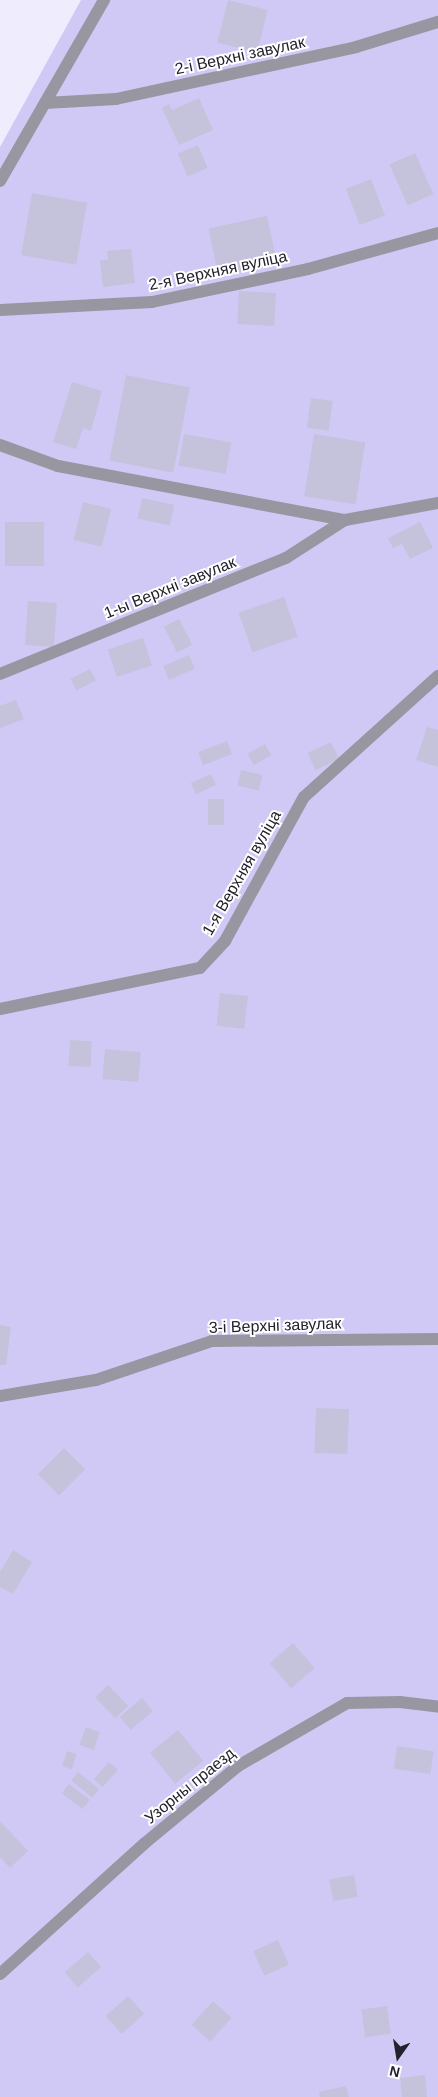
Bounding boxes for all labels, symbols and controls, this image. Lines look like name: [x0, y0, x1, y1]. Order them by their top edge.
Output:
street label: 2-і Верхні завулак: [173, 33, 307, 79]
street label: 2-я Верхняя вуліца: [147, 247, 289, 295]
street label: 1-ы Верхні завулак: [101, 553, 239, 623]
street label: 1-я Верхняя вуліца: [198, 807, 286, 939]
street label: 3-і Верхні завулак: [208, 1314, 342, 1338]
street label: Узорны праезд: [141, 1744, 239, 1828]
north arrow: [373, 2032, 423, 2082]
text: N: [388, 2063, 401, 2081]

